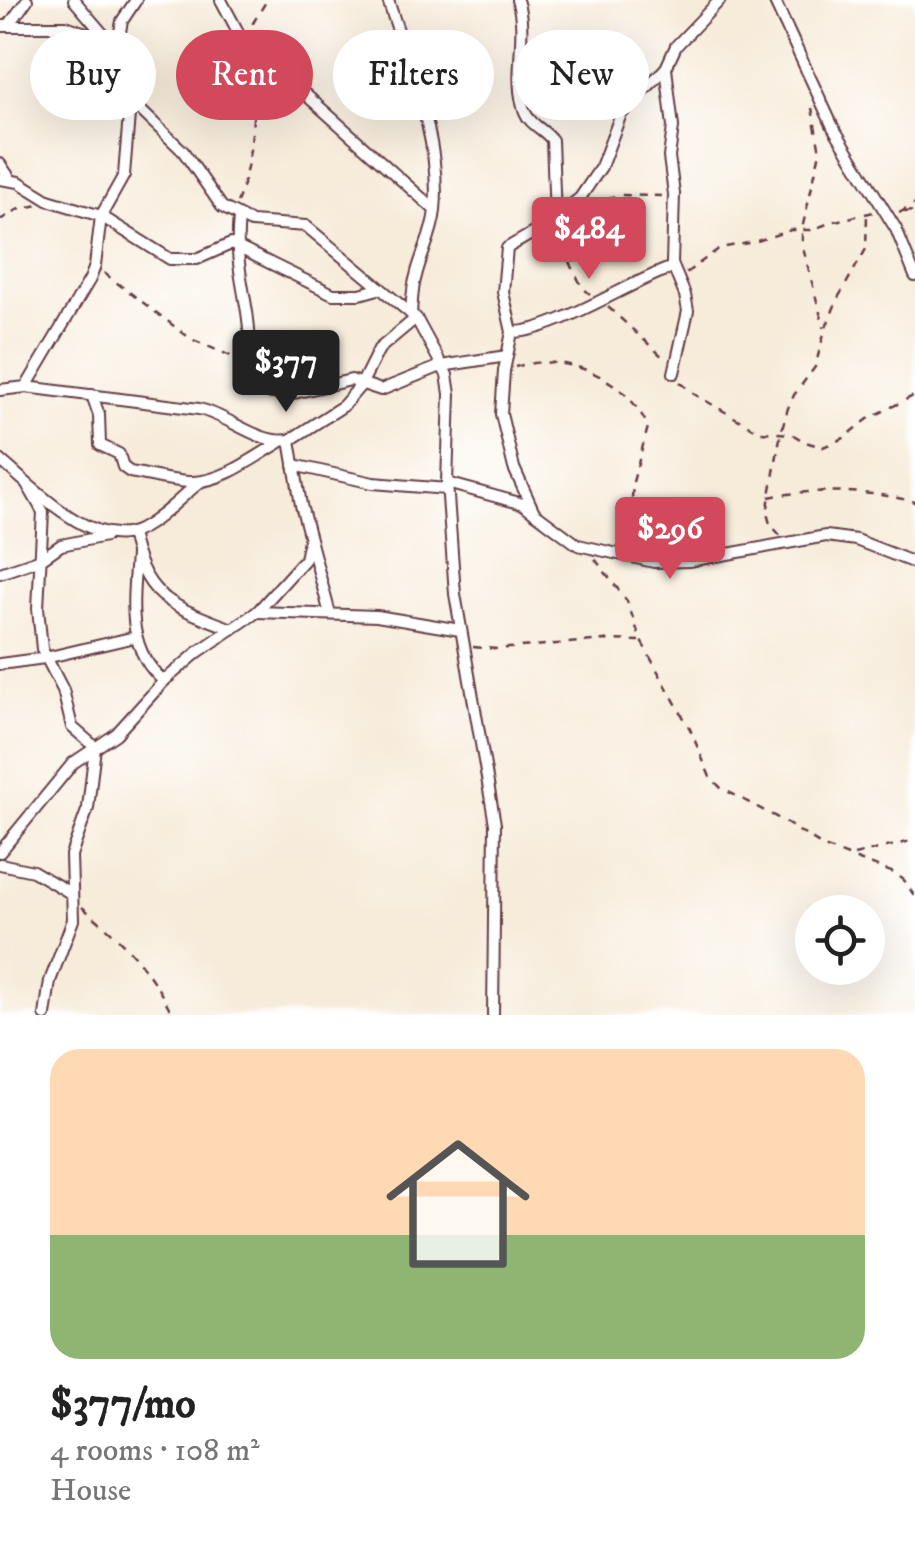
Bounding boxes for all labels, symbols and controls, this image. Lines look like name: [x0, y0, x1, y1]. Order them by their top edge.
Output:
chip: Buy: [30, 30, 156, 120]
chip: Rent: [176, 30, 313, 120]
chip: Filters: [333, 30, 494, 120]
chip: New: [514, 30, 649, 120]
pin: $484: [530, 197, 648, 282]
text: $484: [554, 209, 624, 249]
pin: $377: [227, 330, 345, 415]
text: $377: [254, 342, 318, 382]
pin: $296: [611, 497, 729, 582]
text: $296: [637, 509, 703, 549]
map controls: [795, 895, 885, 985]
button: locate: [795, 895, 885, 985]
icon: home: [368, 1114, 548, 1294]
text: $377/mo: [50, 1379, 196, 1431]
text: 4 rooms · 108 m²: [50, 1431, 260, 1471]
text: House: [50, 1471, 131, 1511]

